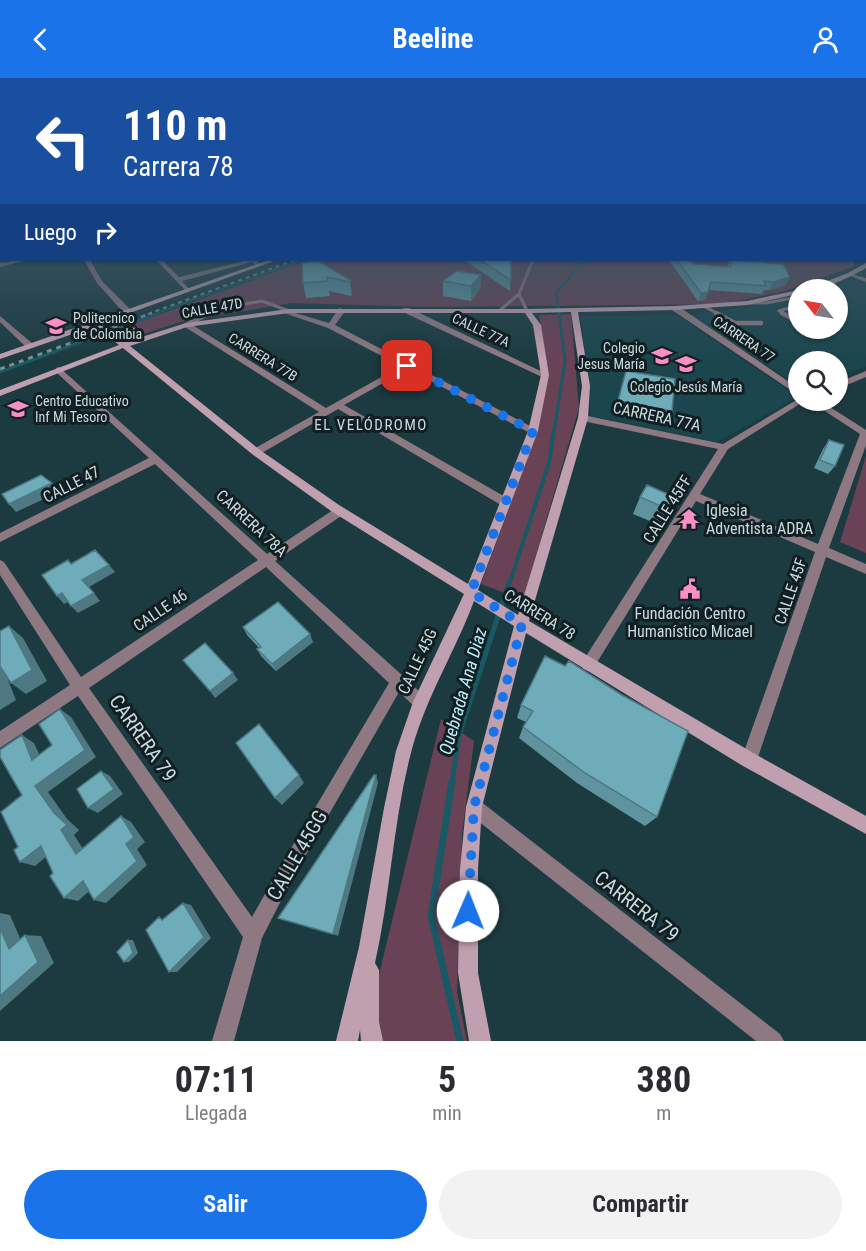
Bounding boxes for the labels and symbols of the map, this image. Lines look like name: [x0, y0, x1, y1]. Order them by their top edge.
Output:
north arrow: [788, 279, 848, 339]
street label: CALLE 47D: [180, 295, 244, 321]
place label: Politecnico de Colombia: [73, 310, 142, 342]
street label: CALLE 77A: [450, 310, 512, 350]
street label: CARRERA 77: [710, 313, 778, 365]
school or university icon: Politecnico de Colombia: [44, 314, 68, 338]
street label: CARRERA 77B: [226, 330, 300, 384]
pin: [381, 340, 432, 391]
place label: Colegio Jesus María: [577, 340, 645, 372]
school or university icon: Colegio Jesus María: [650, 344, 674, 368]
school or university icon: Colegio Jesús María: [674, 352, 698, 376]
place label: Colegio Jesús María: [630, 379, 742, 395]
place label: Centro Educativo Inf Mi Tesoro: [35, 393, 129, 425]
school or university icon: Centro Educativo Inf Mi Tesoro: [6, 397, 30, 421]
street label: CARRERA 77A: [611, 398, 703, 435]
district label: EL VELÓDROMO: [314, 416, 428, 434]
street label: CALLE 47: [40, 462, 103, 507]
street label: CALLE 45FF: [639, 472, 696, 547]
street label: CARRERA 78A: [212, 486, 291, 561]
place label: Iglesia Adventista ADRA: [706, 501, 813, 538]
temple icon: Iglesia Adventista ADRA: [677, 507, 701, 531]
street label: CALLE 45F: [770, 555, 811, 627]
public building icon: Fundación Centro Humanístico Micael: [678, 577, 702, 601]
street label: CALLE 46: [130, 585, 191, 635]
street label: CARRERA 78: [501, 585, 579, 644]
place label: Fundación Centro Humanístico Micael: [627, 604, 753, 641]
street label: CALLE 45G: [394, 625, 441, 697]
water label: Quebrada Ana Diaz: [434, 625, 491, 757]
street label: CARRERA 79: [104, 690, 182, 786]
street label: CALLE 45GG: [262, 806, 332, 904]
street label: CARRERA 79: [590, 866, 684, 946]
position arrow: [436, 879, 500, 943]

